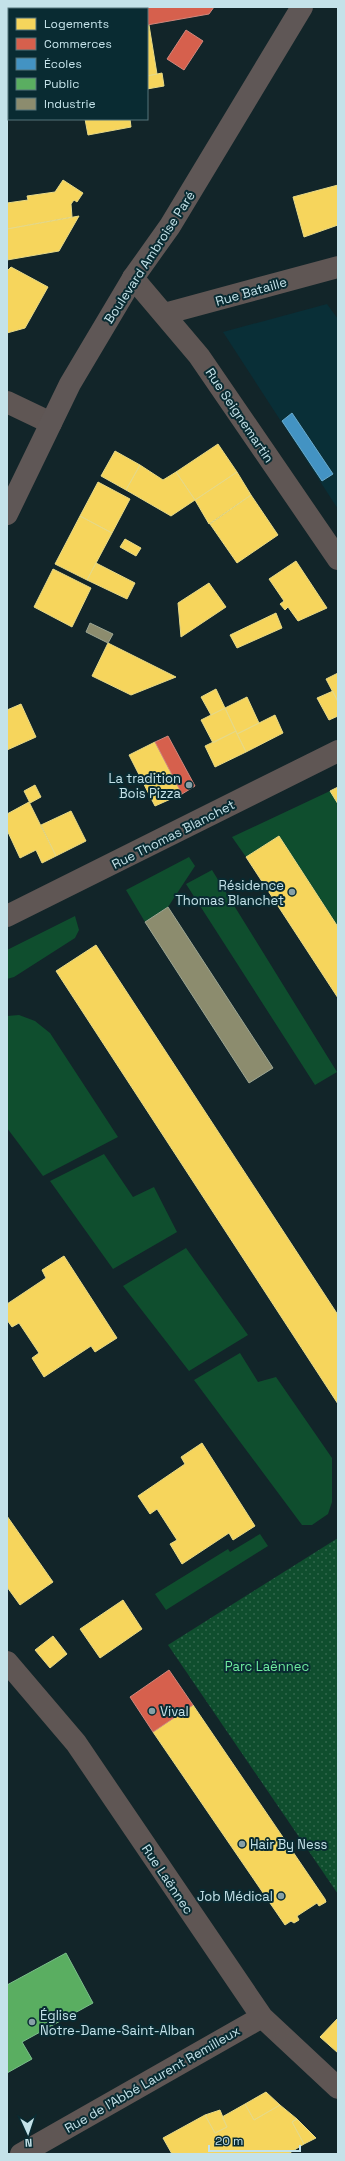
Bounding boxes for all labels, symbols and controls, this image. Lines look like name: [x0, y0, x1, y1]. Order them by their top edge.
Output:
legend: [8, 8, 148, 120]
text: Logements: [44, 16, 109, 32]
text: Commerces: [44, 36, 112, 52]
text: Écoles: [44, 56, 82, 72]
text: Public: [44, 76, 79, 92]
text: Industrie: [44, 96, 96, 112]
street label: Boulevard Ambroise Paré: [100, 188, 199, 327]
street label: Rue Bataille: [213, 273, 289, 310]
street label: Rue Seignemartin: [202, 365, 278, 466]
place label: La tradition Bois Pizza: [108, 770, 182, 802]
marker: La tradition Bois Pizza: [184, 780, 194, 790]
street label: Rue Thomas Blanchet: [109, 796, 238, 873]
place label: Résidence Thomas Blanchet: [175, 877, 284, 909]
marker: Résidence Thomas Blanchet: [287, 887, 297, 897]
park label: Parc Laënnec: [225, 1658, 309, 1675]
place label: Vival: [160, 1703, 189, 1720]
marker: Vival: [147, 1706, 157, 1716]
place label: Hair By Ness: [250, 1836, 327, 1853]
marker: Hair By Ness: [237, 1839, 247, 1849]
street label: Rue Laënnec: [138, 1841, 197, 1918]
place label: Job Médical: [197, 1888, 273, 1905]
marker: Job Médical: [276, 1891, 286, 1901]
place label: Église Notre-Dame-Saint-Alban: [40, 2007, 195, 2039]
marker: Église Notre-Dame-Saint-Alban: [27, 2017, 37, 2027]
street label: Rue de l'Abbé Laurent Remilleux: [62, 2022, 243, 2137]
north arrow: [8, 2113, 48, 2153]
scale bar: [209, 2127, 300, 2153]
text: 20 m: [215, 2133, 243, 2149]
text: N: [24, 2136, 33, 2150]

